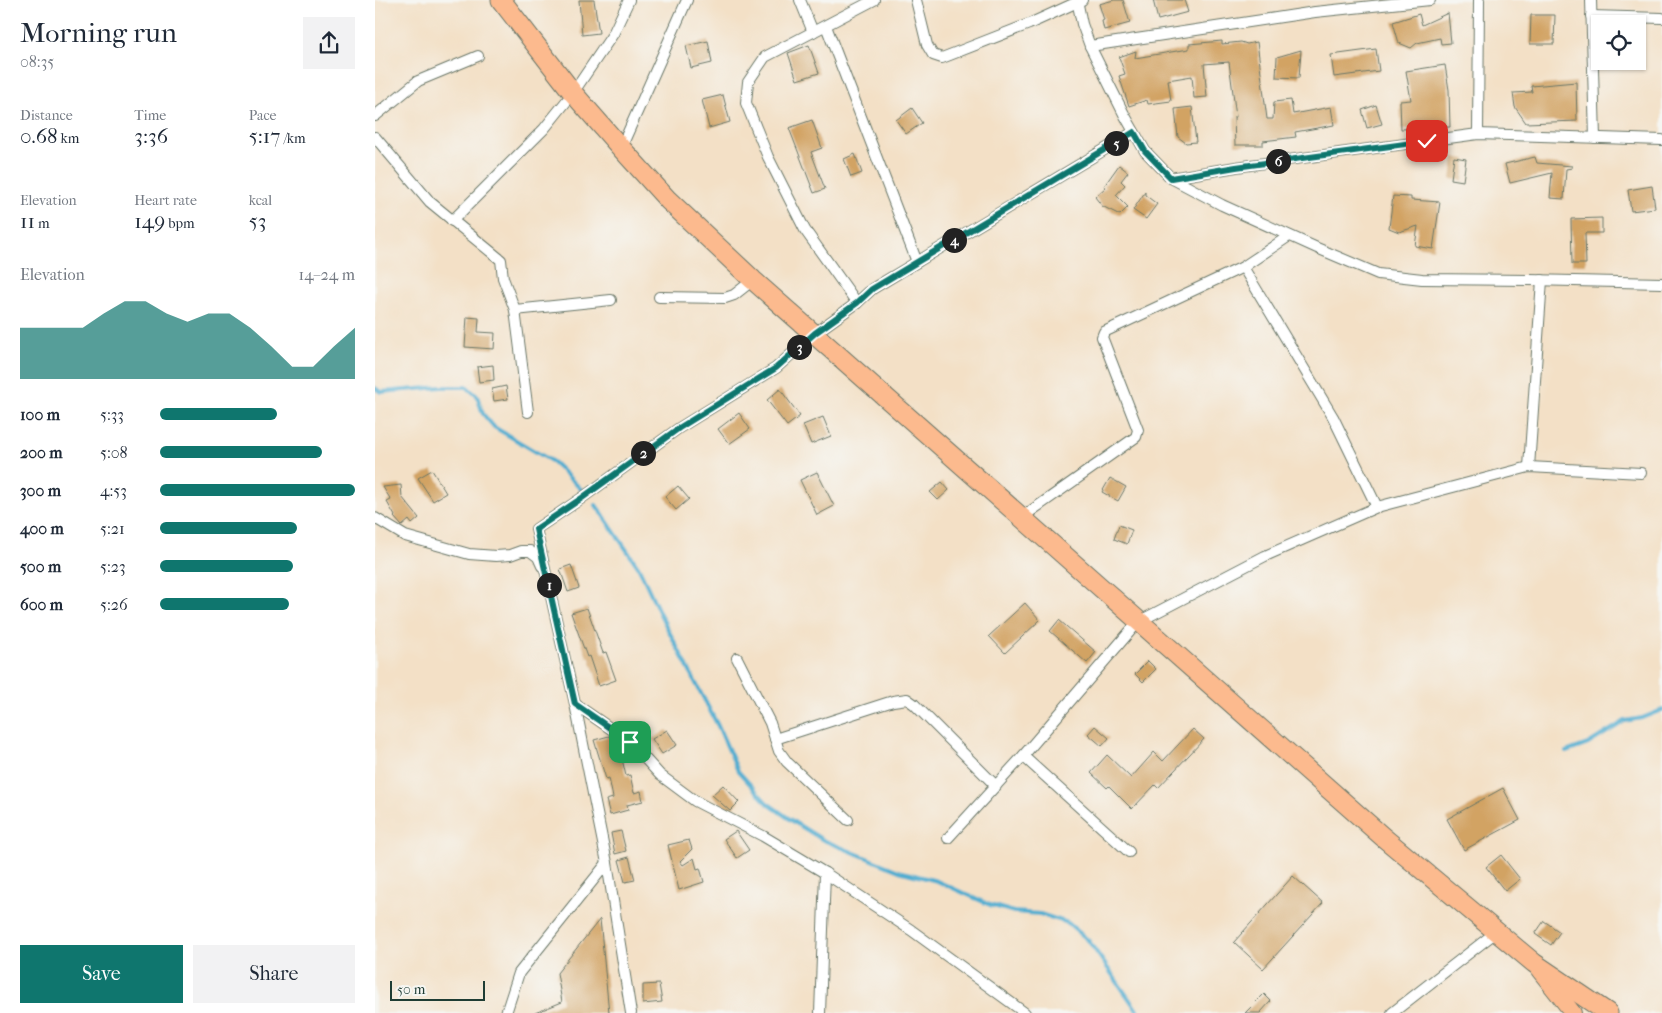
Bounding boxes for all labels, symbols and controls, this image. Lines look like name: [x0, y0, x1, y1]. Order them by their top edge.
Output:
map controls: [1591, 15, 1646, 70]
button: locate: [1591, 15, 1646, 70]
text: Morning run: [20, 16, 177, 49]
button: share: [303, 17, 355, 69]
text: 08:35: [20, 52, 54, 71]
text: Distance: [20, 107, 73, 124]
text: Time: [134, 107, 166, 124]
text: Pace: [249, 107, 277, 124]
pin: [1406, 120, 1448, 162]
text: 0.68: [20, 124, 58, 148]
text: 3:36: [134, 124, 168, 148]
text: 5:17: [249, 124, 280, 148]
icon: check: [1413, 127, 1441, 155]
text: km: [58, 130, 79, 147]
text: /km: [280, 130, 306, 147]
pin: 5: [1103, 130, 1129, 156]
text: 5: [1113, 135, 1120, 152]
pin: 6: [1265, 148, 1291, 174]
text: 6: [1275, 153, 1282, 170]
text: Elevation: [20, 192, 77, 209]
text: Heart rate: [134, 192, 197, 209]
text: kcal: [249, 192, 272, 209]
text: 11: [20, 209, 35, 233]
text: 149: [134, 209, 165, 233]
text: 53: [249, 209, 266, 233]
text: m: [35, 215, 50, 232]
text: bpm: [165, 215, 195, 232]
pin: 4: [941, 228, 967, 252]
text: 4: [950, 232, 959, 249]
text: Elevation: [20, 265, 85, 284]
text: 14–24 m: [298, 265, 355, 284]
pin: 3: [787, 334, 811, 360]
text: 3: [797, 339, 802, 356]
text: 100 m: [20, 405, 60, 424]
text: 5:33: [100, 405, 124, 424]
pin: 2: [631, 440, 655, 466]
text: 200 m: [20, 443, 63, 462]
text: 5:08: [100, 443, 128, 462]
text: 2: [640, 445, 647, 462]
text: 300 m: [20, 481, 61, 500]
text: 4:53: [100, 481, 127, 500]
text: 400 m: [20, 519, 64, 538]
text: 5:21: [100, 519, 125, 538]
text: 500 m: [20, 557, 61, 576]
text: 5:23: [100, 557, 126, 576]
pin: 1: [537, 572, 561, 598]
text: 1: [547, 577, 552, 594]
text: 600 m: [20, 595, 63, 614]
text: 5:26: [100, 595, 128, 614]
pin: [609, 721, 651, 763]
icon: arrive: [616, 728, 644, 756]
button: Save: [20, 945, 183, 1003]
button: Share: [193, 945, 355, 1003]
scale bar: [390, 978, 485, 1001]
text: 50 m: [397, 981, 425, 998]

